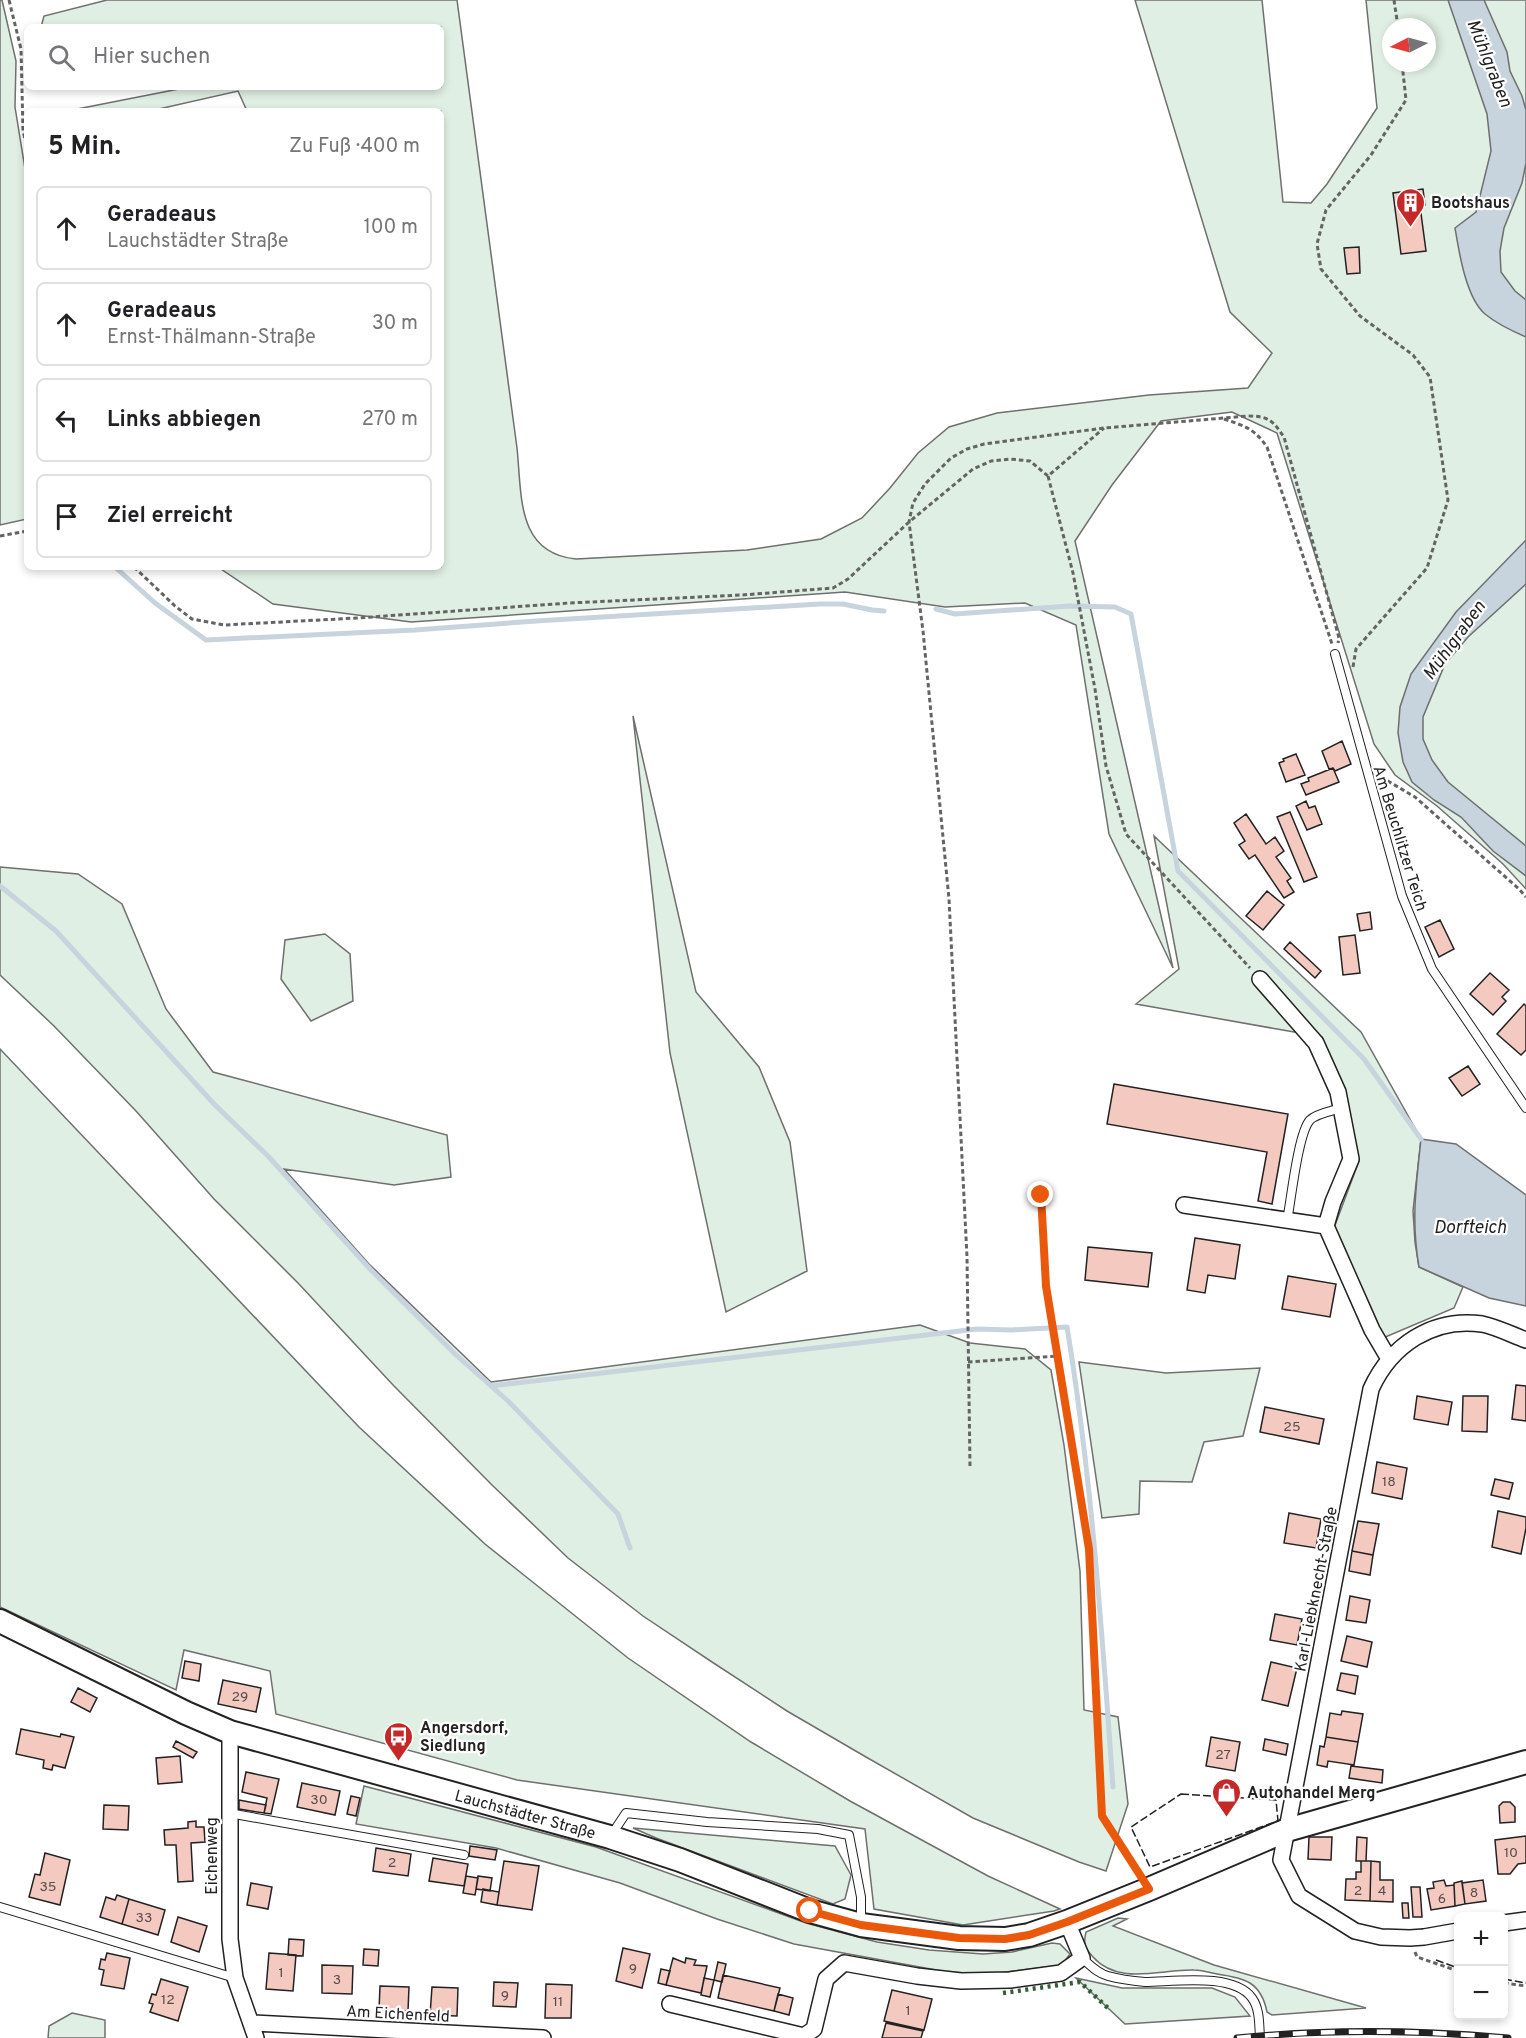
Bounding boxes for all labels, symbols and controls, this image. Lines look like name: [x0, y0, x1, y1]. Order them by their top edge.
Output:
water label: Mühlgraben: [1461, 16, 1517, 111]
north arrow: [1382, 18, 1436, 72]
search box: [24, 24, 444, 90]
icon: search: [45, 41, 78, 74]
text: Hier suchen: [93, 44, 210, 71]
text: 5 Min.: [48, 131, 121, 164]
text: Zu Fuß · 400 m: [289, 134, 420, 160]
building icon: Bootshaus: [1394, 186, 1426, 228]
place label: Bootshaus: [1431, 194, 1510, 214]
text: Geradeaus: [107, 202, 217, 229]
icon: ahead: [50, 212, 83, 245]
text: 100 m: [363, 215, 418, 241]
text: Lauchstädter Straße: [107, 229, 288, 255]
text: Geradeaus: [107, 298, 217, 325]
icon: ahead: [50, 308, 83, 341]
text: 30 m: [372, 311, 418, 337]
text: Ernst-Thälmann-Straße: [107, 325, 316, 351]
icon: left: [50, 404, 83, 437]
text: Links abbiegen: [107, 407, 261, 434]
text: 270 m: [362, 407, 418, 433]
icon: arrive: [50, 500, 83, 533]
text: Ziel erreicht: [107, 503, 233, 530]
water label: Mühlgraben: [1419, 596, 1492, 685]
street label: Am Beuchlitzer Teich: [1367, 763, 1431, 914]
route end: [1027, 1181, 1053, 1207]
water label: Dorfteich: [1434, 1217, 1506, 1240]
house number: 25: [1283, 1419, 1301, 1436]
house number: 18: [1382, 1474, 1396, 1491]
street label: Karl-Liebknecht-Straße: [1291, 1505, 1343, 1674]
house number: 29: [232, 1689, 248, 1706]
place label: Angersdorf, Siedlung: [420, 1719, 508, 1757]
bus stop icon: Angersdorf, Siedlung: [383, 1720, 415, 1762]
house number: 27: [1215, 1747, 1231, 1764]
shop icon: Autohandel Merg: [1210, 1776, 1242, 1818]
place label: Autohandel Merg: [1247, 1784, 1376, 1804]
street label: Lauchstädter Straße: [452, 1787, 598, 1845]
house number: 30: [310, 1792, 328, 1809]
street label: Eichenweg: [203, 1817, 223, 1895]
house number: 10: [1504, 1845, 1518, 1862]
house number: 2: [388, 1855, 396, 1872]
house number: 35: [39, 1879, 57, 1896]
house number: 2: [1354, 1883, 1362, 1900]
house number: 4: [1378, 1883, 1386, 1900]
house number: 8: [1470, 1885, 1478, 1902]
house number: 6: [1438, 1891, 1446, 1908]
route start: [796, 1897, 822, 1923]
house number: 33: [136, 1910, 152, 1927]
map controls: [1454, 1912, 1508, 2020]
button: +: [1454, 1912, 1508, 1966]
house number: 9: [629, 1961, 637, 1978]
house number: 1: [278, 1965, 284, 1982]
button: −: [1454, 1966, 1508, 2020]
house number: 3: [333, 1972, 341, 1989]
house number: 9: [501, 1988, 509, 2005]
house number: 12: [161, 1992, 175, 2009]
house number: 11: [553, 1994, 563, 2011]
street label: Am Eichenfeld: [346, 2002, 450, 2028]
house number: 1: [905, 2003, 911, 2020]

